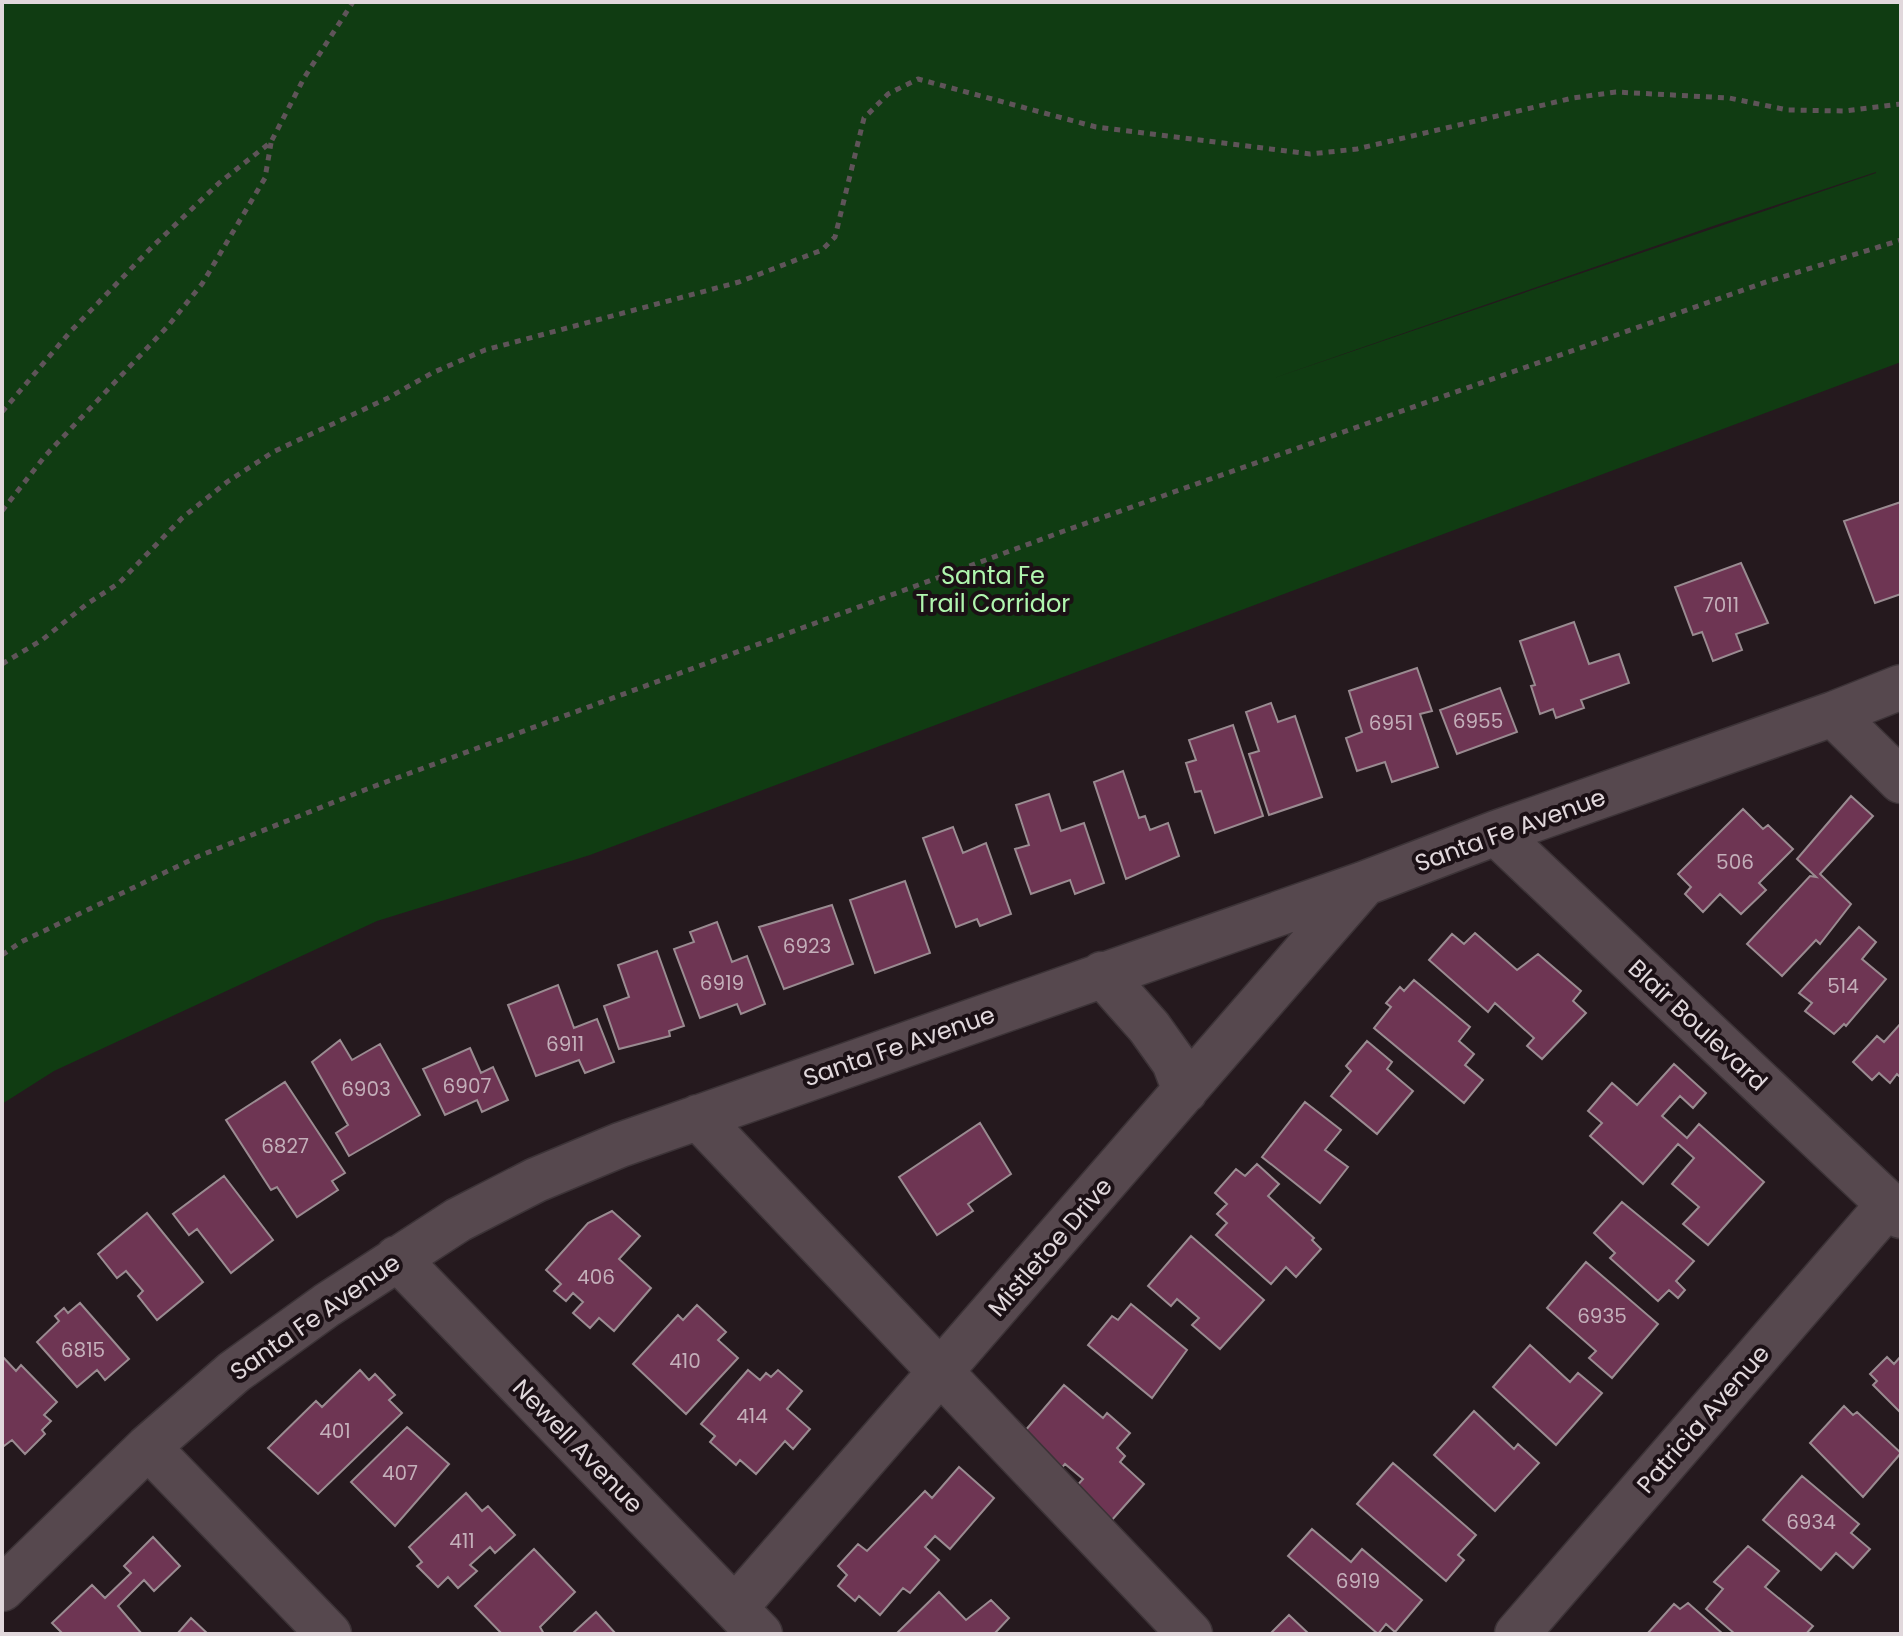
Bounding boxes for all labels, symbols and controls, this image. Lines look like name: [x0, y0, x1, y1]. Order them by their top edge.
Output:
park label: Santa Fe Trail Corridor: [916, 559, 1070, 620]
house number: 7011: [1703, 591, 1739, 619]
house number: 6955: [1453, 707, 1503, 735]
house number: 6951: [1369, 709, 1413, 737]
street label: Santa Fe Avenue: [1410, 780, 1610, 880]
house number: 506: [1716, 848, 1754, 876]
house number: 6923: [783, 932, 831, 960]
street label: Blair Boulevard: [1621, 952, 1775, 1098]
house number: 6919: [700, 969, 744, 997]
house number: 514: [1827, 972, 1859, 1000]
street label: Santa Fe Avenue: [799, 998, 999, 1094]
house number: 6911: [546, 1030, 584, 1058]
house number: 6907: [443, 1072, 491, 1100]
house number: 6903: [341, 1075, 391, 1103]
house number: 6827: [261, 1132, 309, 1160]
street label: Mistletoe Drive: [980, 1170, 1120, 1324]
street label: Santa Fe Avenue: [223, 1246, 407, 1388]
house number: 406: [577, 1263, 615, 1291]
house number: 6935: [1577, 1302, 1627, 1330]
house number: 6815: [61, 1336, 105, 1364]
street label: Patricia Avenue: [1629, 1338, 1777, 1500]
house number: 410: [669, 1347, 701, 1375]
street label: Newell Avenue: [505, 1372, 651, 1520]
house number: 414: [736, 1402, 768, 1430]
house number: 401: [319, 1417, 351, 1445]
house number: 407: [382, 1459, 418, 1487]
house number: 6934: [1786, 1508, 1836, 1536]
house number: 411: [449, 1527, 475, 1555]
house number: 6919: [1336, 1567, 1380, 1595]

